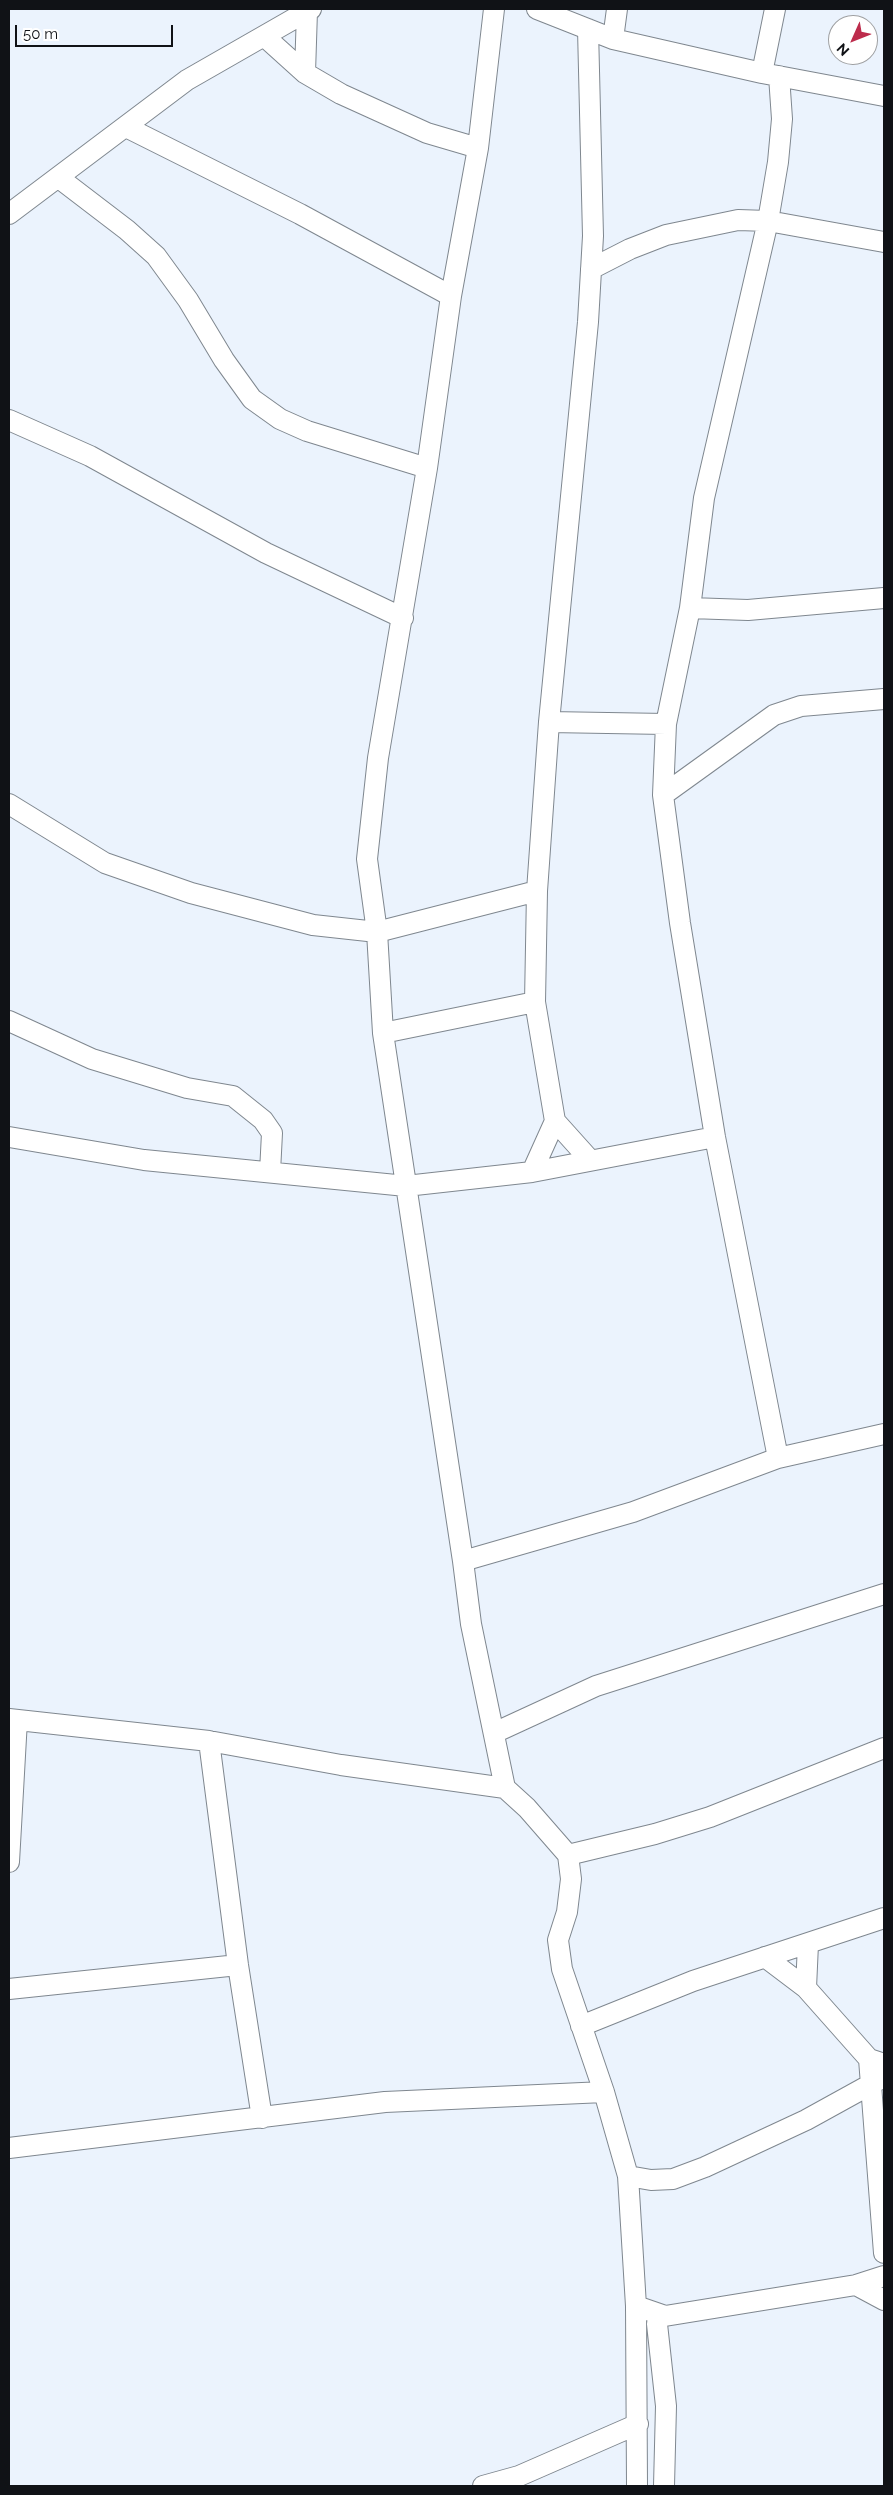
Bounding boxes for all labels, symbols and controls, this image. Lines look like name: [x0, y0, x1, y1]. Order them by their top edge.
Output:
scale bar: [18, 15, 175, 47]
north arrow: [828, 15, 878, 65]
text: 50 m: [23, 25, 58, 43]
text: N: [833, 40, 852, 59]

